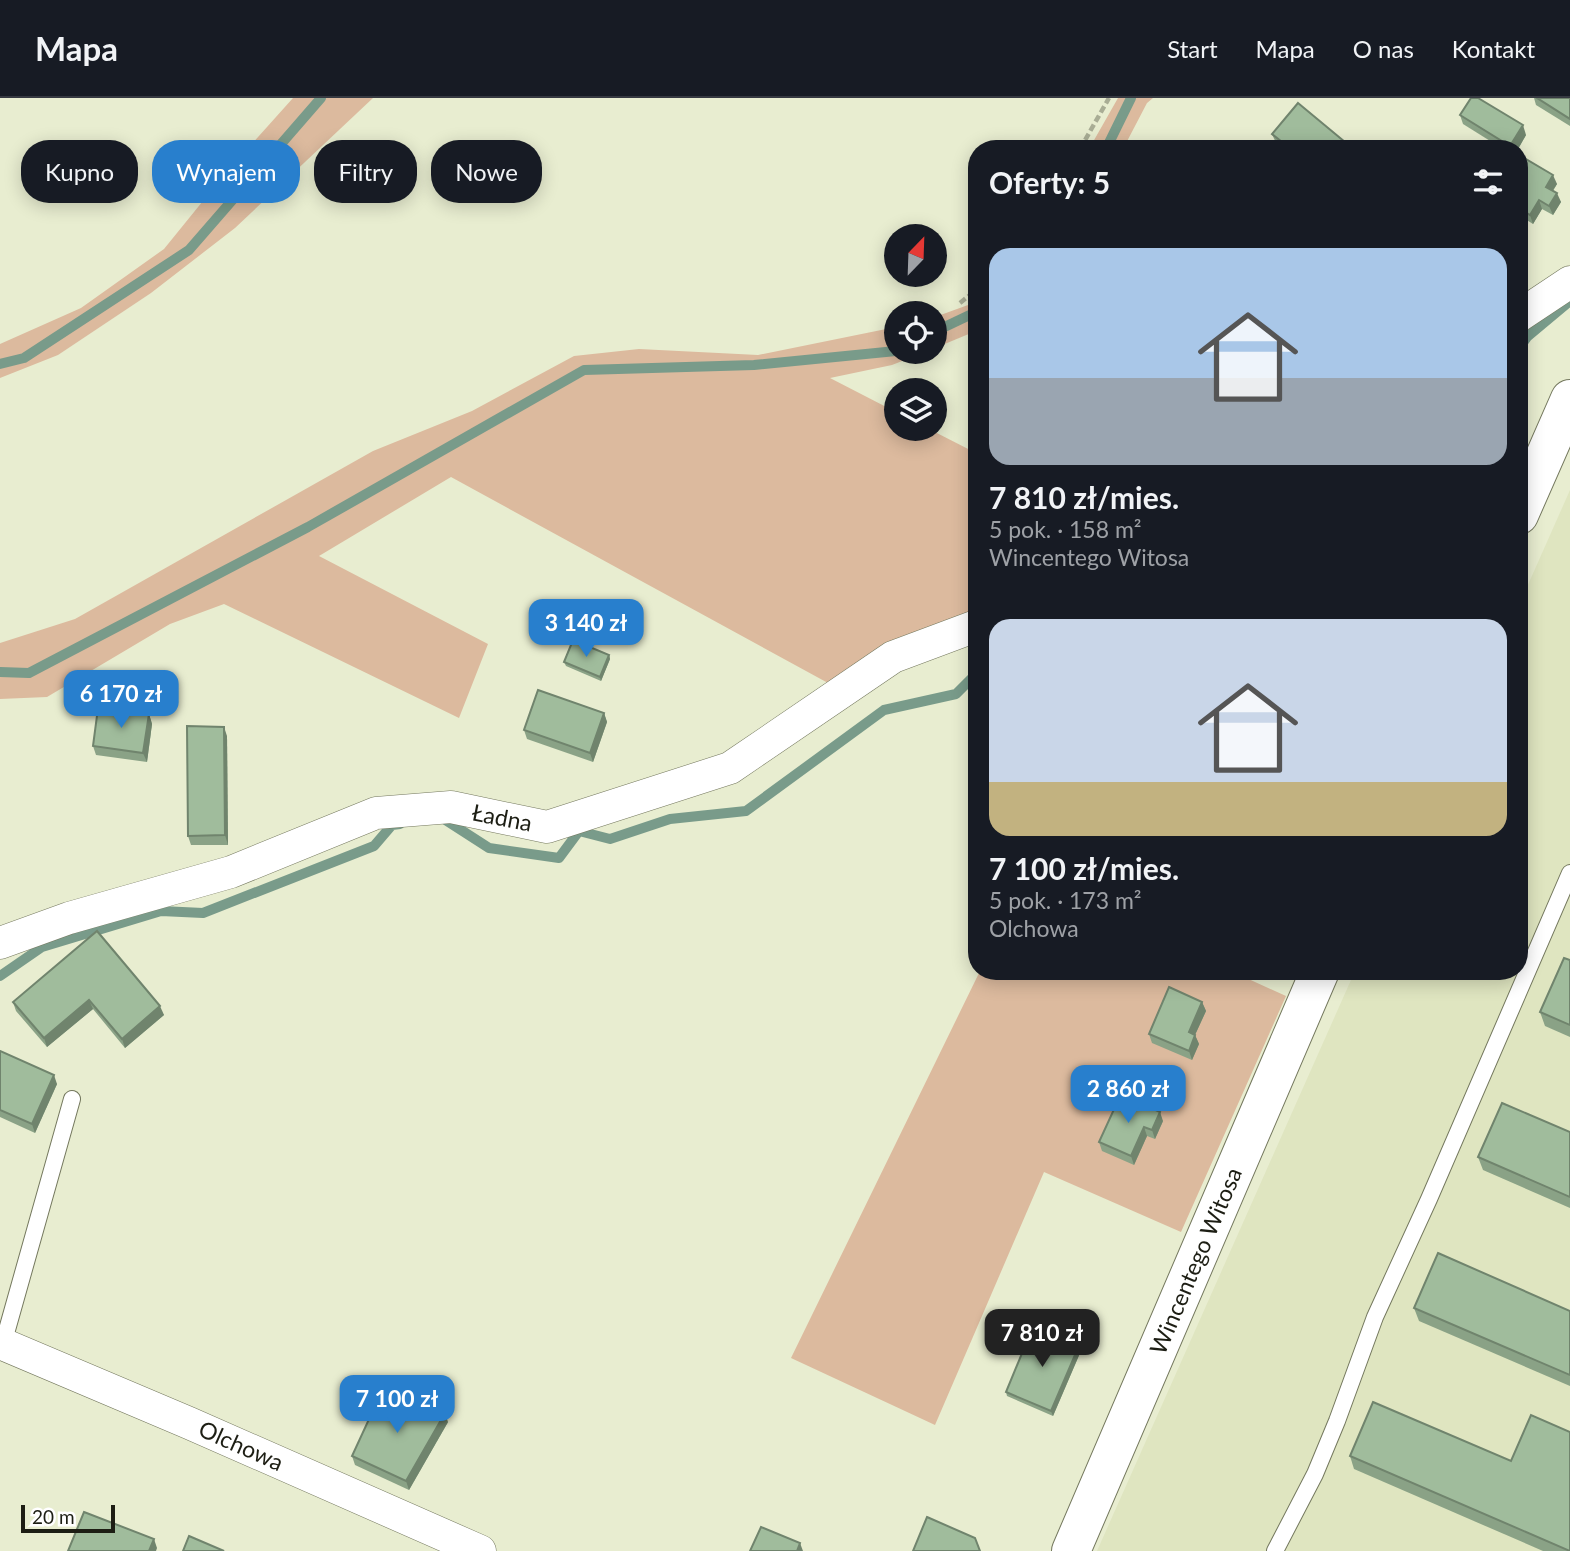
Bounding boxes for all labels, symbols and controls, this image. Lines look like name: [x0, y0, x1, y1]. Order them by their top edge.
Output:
text: Mapa: [35, 28, 118, 68]
text: Start: [1167, 34, 1218, 63]
text: Mapa: [1256, 34, 1315, 63]
text: O nas: [1353, 34, 1414, 63]
text: Kontakt: [1452, 34, 1535, 63]
chip: Kupno: [21, 140, 138, 203]
chip: Wynajem: [152, 140, 300, 203]
chip: Filtry: [314, 140, 417, 203]
chip: Nowe: [431, 140, 542, 203]
icon: filters: [1469, 163, 1507, 201]
text: Oferty: 5: [989, 164, 1110, 200]
north arrow: [884, 224, 947, 287]
map controls: [884, 224, 947, 441]
icon: home: [1185, 294, 1311, 420]
button: locate: [884, 301, 947, 364]
button: layers: [884, 378, 947, 441]
text: 7 810 zł/mies.: [989, 479, 1179, 515]
text: 5 pok. · 158 m²: [989, 515, 1142, 543]
text: Wincentego Witosa: [989, 543, 1189, 571]
pin: 3 140 zł: [514, 600, 658, 659]
text: 3 140 zł: [545, 608, 627, 636]
icon: home: [1185, 665, 1311, 791]
pin: 6 170 zł: [49, 670, 193, 730]
text: 6 170 zł: [80, 679, 162, 707]
street label: Ładna: [470, 797, 535, 837]
text: 7 100 zł/mies.: [989, 850, 1179, 886]
text: 5 pok. · 173 m²: [989, 886, 1142, 914]
text: Olchowa: [989, 914, 1079, 942]
pin: 2 860 zł: [1056, 1066, 1200, 1125]
text: 2 860 zł: [1087, 1074, 1169, 1102]
street label: Wincentego Witosa: [1143, 1163, 1247, 1358]
pin: 7 810 zł: [970, 1310, 1114, 1369]
text: 7 810 zł: [1001, 1318, 1083, 1346]
pin: 7 100 zł: [325, 1376, 469, 1435]
text: 7 100 zł: [356, 1384, 438, 1412]
street label: Olchowa: [195, 1414, 288, 1476]
scale bar: [21, 1502, 116, 1534]
text: 20 m: [32, 1505, 75, 1528]

